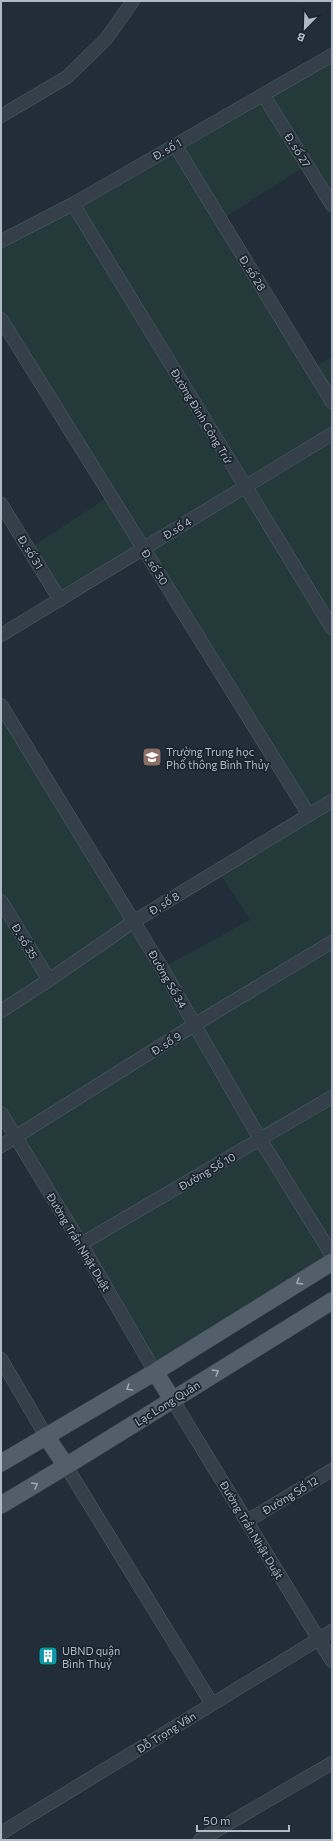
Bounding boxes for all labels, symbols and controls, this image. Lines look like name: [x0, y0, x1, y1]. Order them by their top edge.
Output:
north arrow: [285, 8, 325, 48]
text: B: [295, 30, 307, 45]
street label: Đ. số 27: [282, 130, 314, 170]
street label: Đ. số 1: [150, 136, 184, 163]
street label: Đ. số 28: [237, 252, 269, 293]
street label: Đường Đinh Công Trứ: [168, 365, 236, 467]
street label: Đ.số 4: [160, 514, 194, 542]
street label: Đ. số 31: [15, 532, 46, 571]
street label: Đ. số 30: [138, 546, 171, 587]
place label: Trường Trung học Phổ thông Bình Thủy: [166, 745, 270, 771]
school or university icon: Trường Trung học Phổ thông Bình Thủy: [141, 746, 163, 768]
street label: Đ, số 8: [146, 889, 182, 918]
street label: Đ. số 35: [9, 920, 41, 961]
street label: Đường Số 34: [146, 947, 190, 1010]
street label: Đ. số 9: [148, 1029, 184, 1058]
street label: Đường Số 10: [175, 1150, 238, 1193]
street label: Đường Trần Nhật Duật: [44, 1190, 114, 1294]
one-way arrow: [296, 1278, 303, 1285]
one-way arrow: [212, 1369, 219, 1377]
street label: Lạc Long Quân: [132, 1378, 202, 1428]
one-way arrow: [126, 1383, 133, 1390]
street label: Đường Số 12: [259, 1473, 320, 1517]
street label: Đường Trần Nhật Duật: [217, 1478, 287, 1582]
one-way arrow: [31, 1482, 38, 1489]
place label: UBND quận Bình Thuỷ: [62, 1644, 120, 1670]
building icon: UBND quận Bình Thuỷ: [37, 1645, 59, 1667]
street label: Đỗ Trọng Văn: [133, 1708, 198, 1756]
scale bar: [197, 1807, 289, 1833]
text: 50 m: [203, 1813, 231, 1827]

